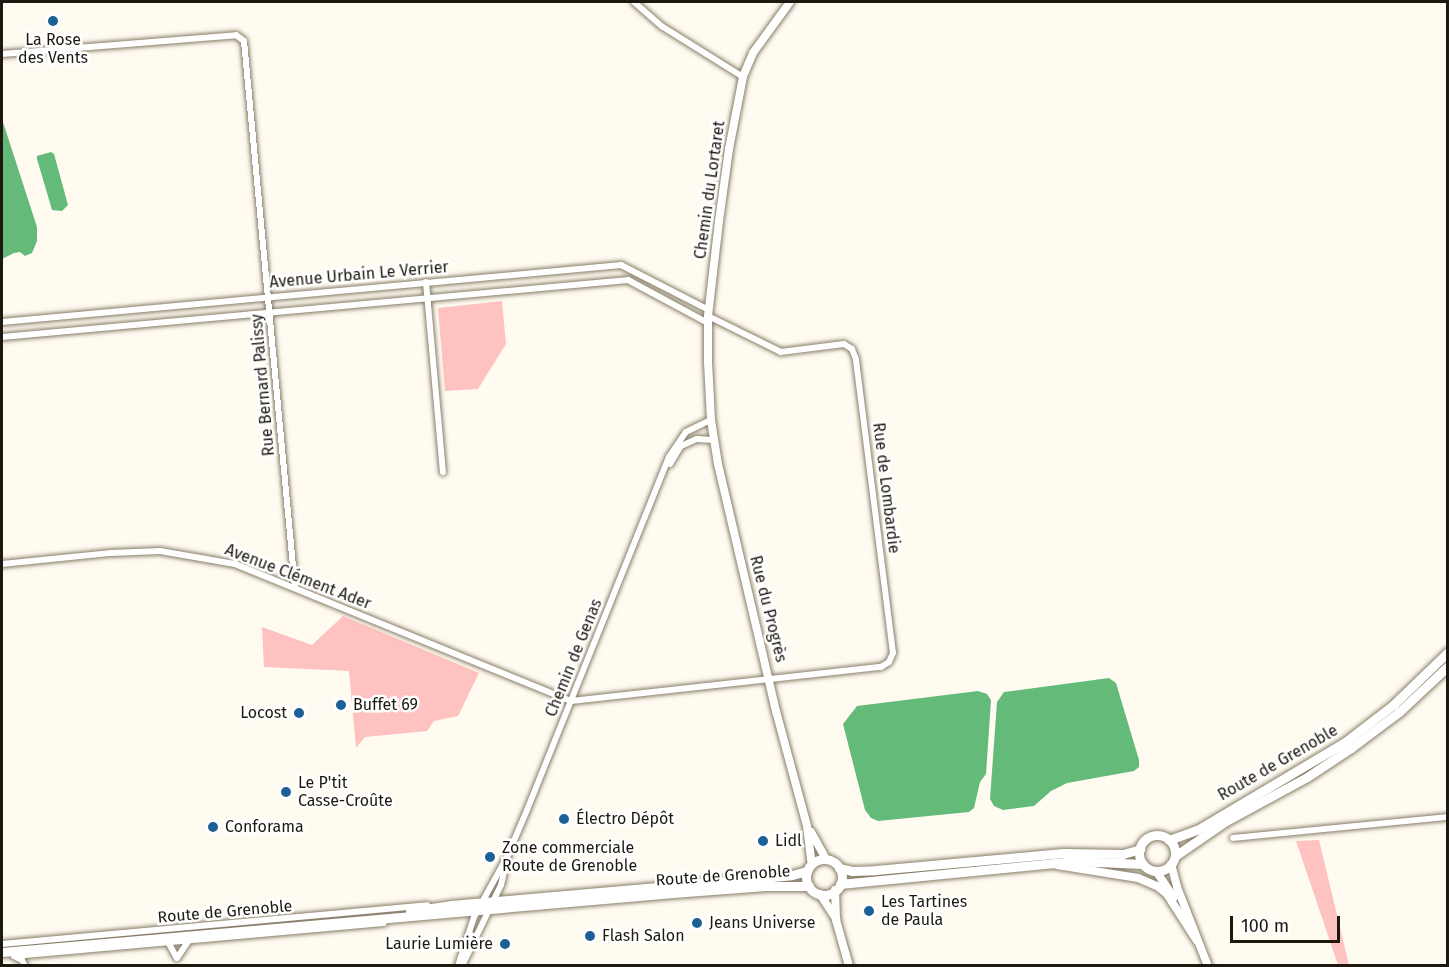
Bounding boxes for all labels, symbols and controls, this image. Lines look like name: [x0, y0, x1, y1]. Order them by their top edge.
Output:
marker: La Rose des Vents: [46, 14, 60, 28]
place label: La Rose des Vents: [18, 30, 88, 68]
street label: Chemin du Lortaret: [691, 120, 729, 260]
street label: Avenue Urbain Le Verrier: [269, 258, 449, 292]
street label: Rue Bernard Palissy: [247, 313, 279, 457]
street label: Rue de Lombardie: [868, 421, 904, 555]
street label: Avenue Clément Ader: [222, 540, 374, 614]
street label: Rue du Progrès: [745, 554, 791, 664]
street label: Chemin de Genas: [542, 596, 606, 720]
place label: Buffet 69: [353, 695, 418, 715]
marker: Buffet 69: [334, 698, 348, 712]
place label: Locost: [240, 703, 287, 723]
marker: Locost: [292, 706, 306, 720]
street label: Route de Grenoble: [1215, 721, 1341, 805]
place label: Le P'tit Casse-Croûte: [298, 773, 393, 811]
marker: Le P'tit Casse-Croûte: [279, 785, 293, 799]
place label: Électro Dépôt: [576, 809, 674, 829]
marker: Électro Dépôt: [557, 812, 571, 826]
place label: Conforama: [225, 817, 304, 837]
marker: Conforama: [206, 820, 220, 834]
place label: Lidl: [775, 831, 802, 851]
marker: Lidl: [756, 834, 770, 848]
place label: Zone commerciale Route de Grenoble: [502, 838, 637, 876]
marker: Zone commerciale Route de Grenoble: [483, 850, 497, 864]
street label: Route de Grenoble: [655, 862, 791, 890]
place label: Les Tartines de Paula: [881, 892, 967, 930]
street label: Route de Grenoble: [157, 897, 293, 927]
marker: Les Tartines de Paula: [862, 904, 876, 918]
scale bar: [1233, 904, 1342, 942]
place label: Jeans Universe: [709, 913, 815, 933]
text: 100 m: [1241, 915, 1289, 937]
marker: Jeans Universe: [690, 916, 704, 930]
place label: Flash Salon: [602, 926, 685, 946]
marker: Flash Salon: [583, 929, 597, 943]
place label: Laurie Lumière: [385, 934, 493, 954]
marker: Laurie Lumière: [498, 937, 512, 951]

